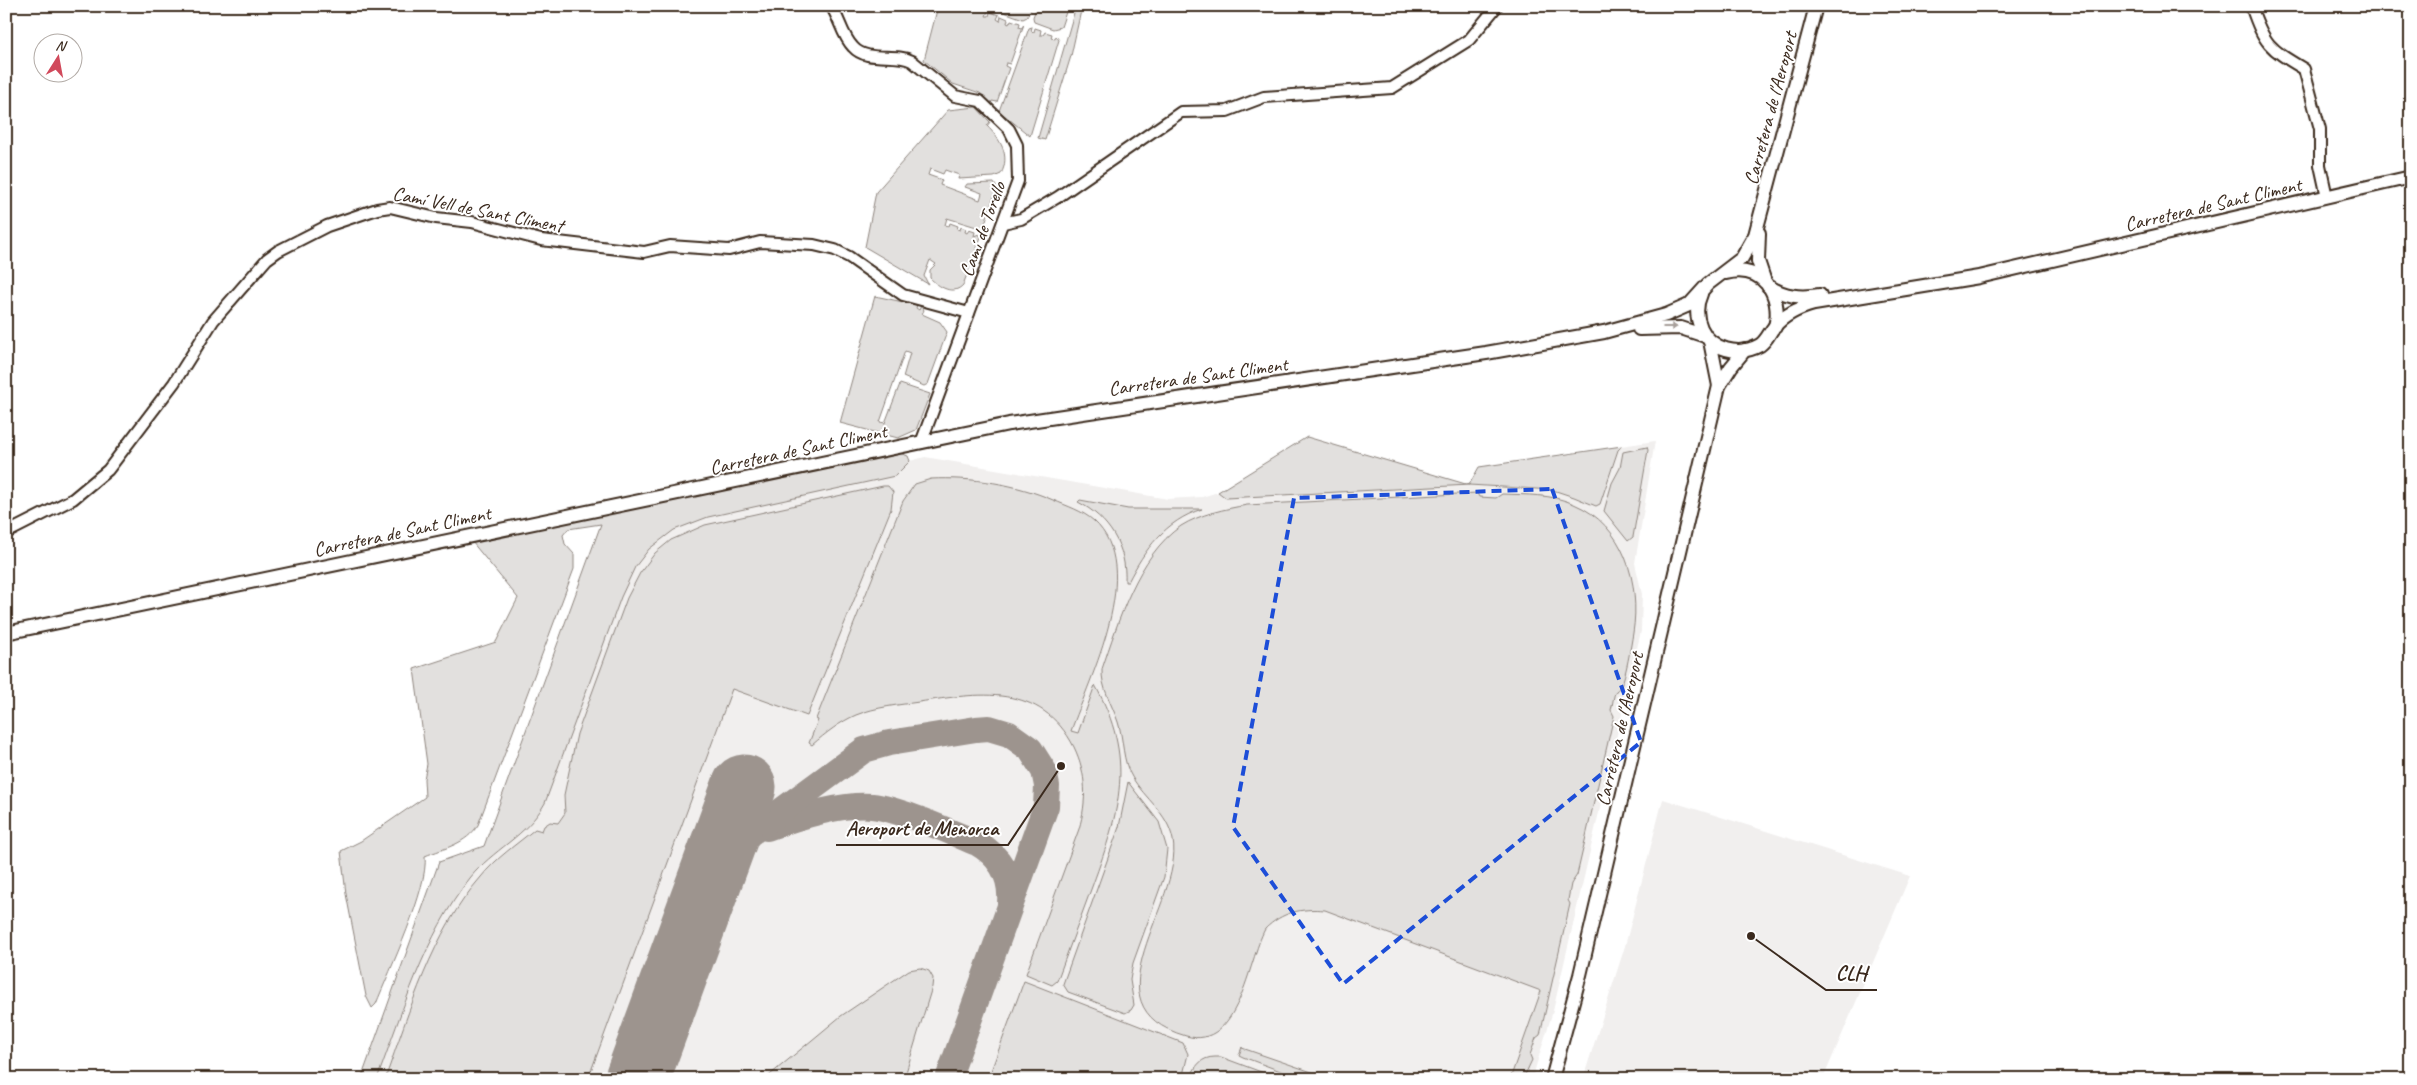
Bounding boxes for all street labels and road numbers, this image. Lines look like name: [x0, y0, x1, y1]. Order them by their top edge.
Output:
street label: Carretera de l'Aeroport: [1738, 27, 1803, 187]
street label: Carretera de Sant Climent: [2122, 171, 2306, 237]
street label: Camí de Torello: [954, 177, 1012, 280]
street label: Camí Vell de Sant Climent: [391, 181, 569, 239]
street label: Carretera de Sant Climent: [1107, 351, 1292, 401]
street label: Carretera de Sant Climent: [707, 418, 891, 480]
street label: Carretera de Sant Climent: [311, 500, 495, 562]
street label: Carretera de l'Aeroport: [1590, 647, 1650, 808]

